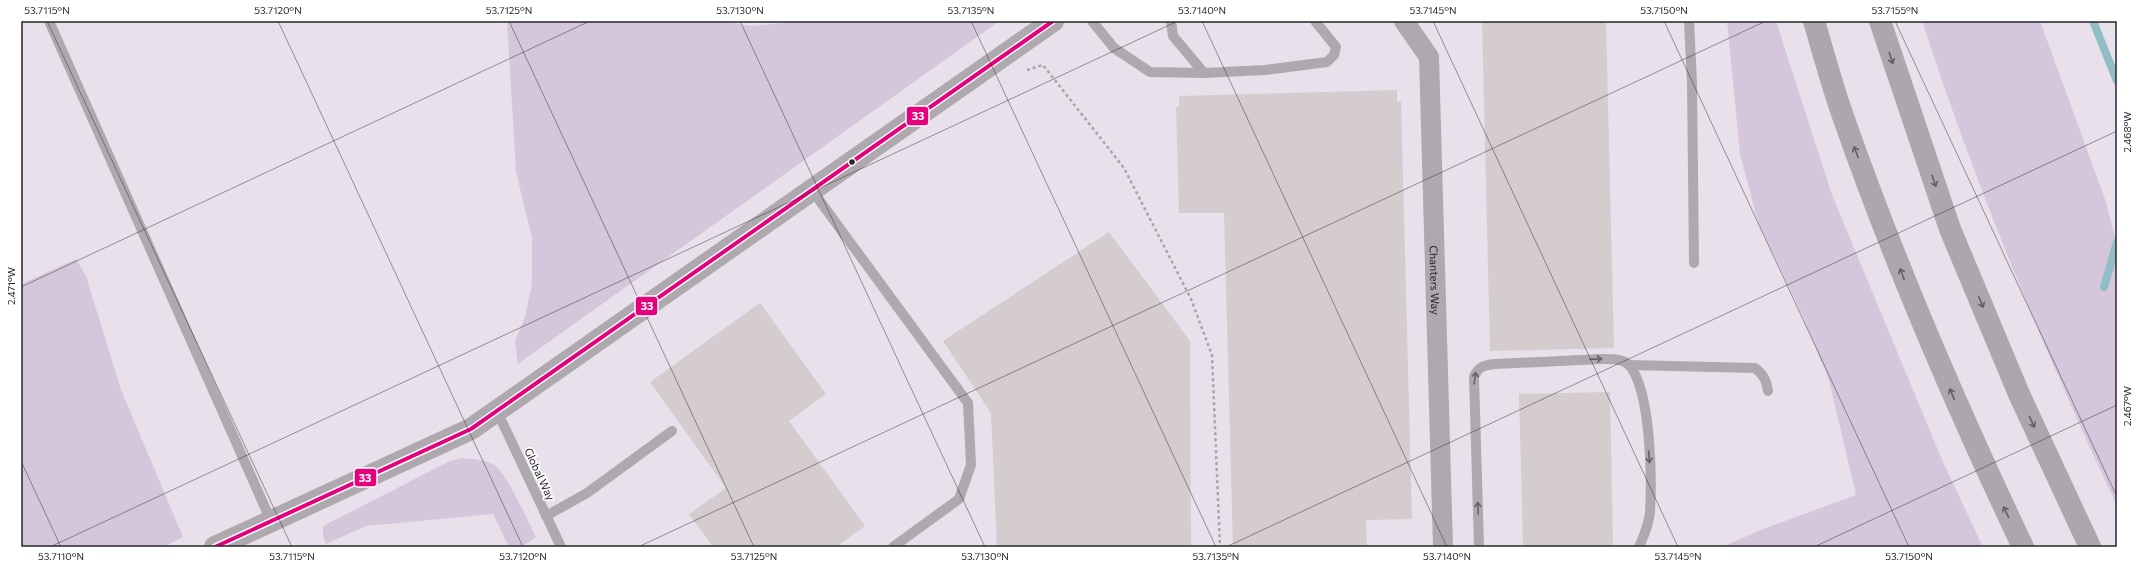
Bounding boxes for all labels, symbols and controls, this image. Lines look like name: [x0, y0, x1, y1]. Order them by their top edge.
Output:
text: 53.7115°N: [24, 4, 70, 16]
text: 53.7120°N: [254, 4, 302, 16]
text: 53.7125°N: [486, 4, 532, 16]
text: 53.7130°N: [716, 4, 764, 16]
text: 53.7135°N: [948, 4, 994, 16]
text: 53.7140°N: [1178, 4, 1226, 16]
text: 53.7145°N: [1409, 4, 1457, 16]
text: 53.7150°N: [1640, 4, 1688, 16]
text: 53.7155°N: [1872, 4, 1918, 16]
one-way arrow: [1888, 52, 1895, 65]
line badge: 33: [906, 106, 929, 126]
text: 33: [912, 109, 924, 122]
text: 2.468°W: [2121, 112, 2133, 152]
one-way arrow: [1851, 147, 1859, 159]
unlabelled marker: [847, 157, 857, 167]
one-way arrow: [1930, 175, 1938, 187]
street label: Chanters Way: [1428, 245, 1443, 315]
text: 2.471°W: [5, 267, 17, 305]
one-way arrow: [1897, 268, 1905, 280]
line badge: 33: [635, 296, 658, 316]
one-way arrow: [1978, 296, 1985, 308]
text: 33: [641, 299, 653, 312]
one-way arrow: [1589, 355, 1602, 363]
one-way arrow: [1471, 372, 1479, 385]
text: 2.467°W: [2121, 386, 2133, 426]
one-way arrow: [1947, 388, 1955, 400]
one-way arrow: [2029, 415, 2036, 427]
street label: Global Way: [522, 446, 558, 503]
one-way arrow: [1645, 450, 1653, 463]
line badge: 33: [354, 468, 377, 487]
text: 33: [359, 471, 371, 484]
one-way arrow: [1474, 502, 1481, 515]
one-way arrow: [2002, 506, 2009, 518]
text: 53.7110°N: [38, 550, 84, 562]
text: 53.7115°N: [269, 550, 315, 562]
text: 53.7120°N: [499, 550, 547, 562]
text: 53.7125°N: [731, 550, 777, 562]
text: 53.7130°N: [961, 550, 1009, 562]
text: 53.7135°N: [1193, 550, 1239, 562]
text: 53.7140°N: [1423, 550, 1471, 562]
text: 53.7145°N: [1654, 550, 1702, 562]
text: 53.7150°N: [1885, 550, 1933, 562]

